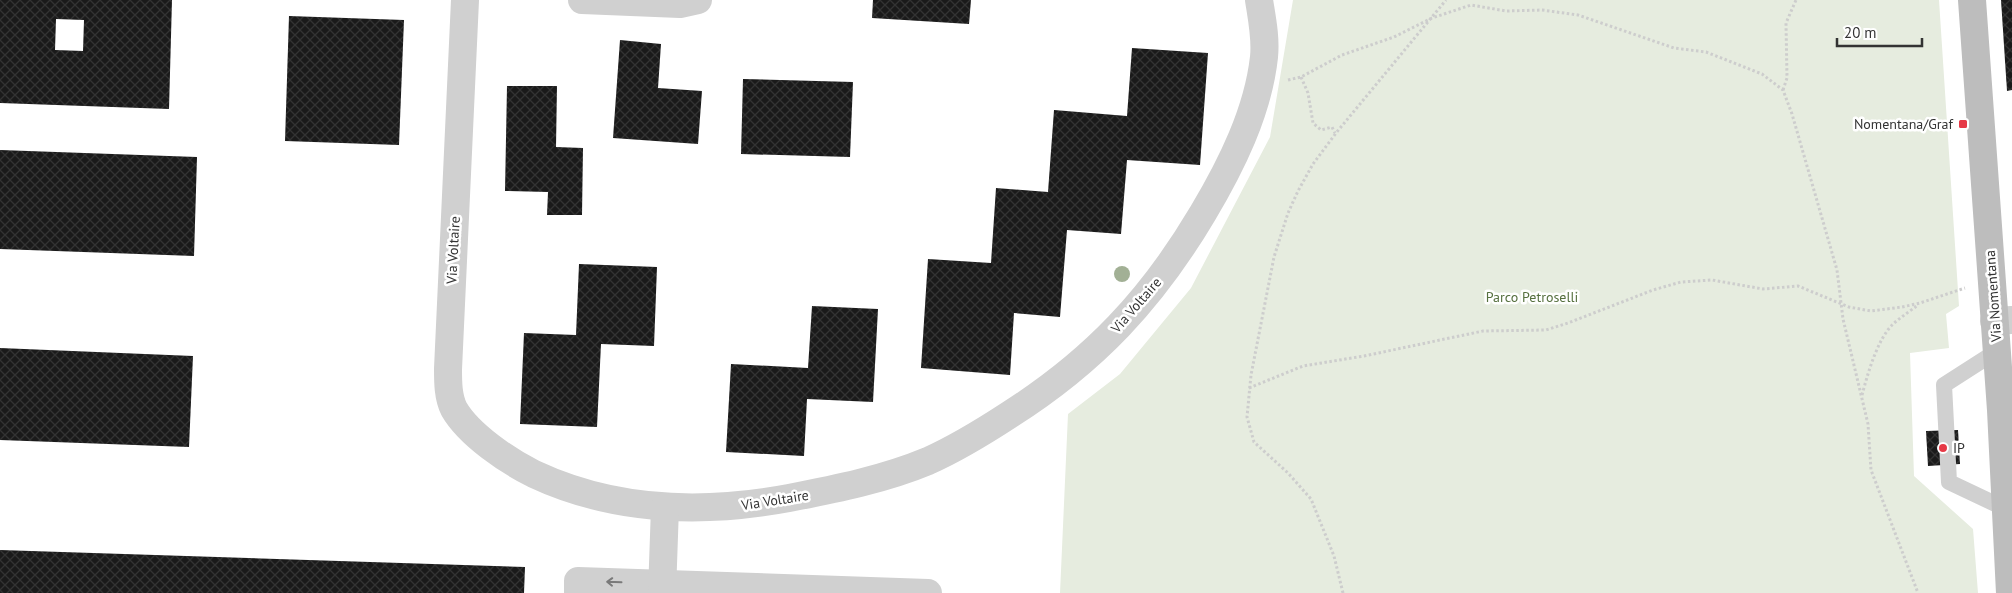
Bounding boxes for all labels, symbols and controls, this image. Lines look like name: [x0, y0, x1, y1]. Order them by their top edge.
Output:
scale bar: [1837, 15, 1922, 47]
text: 20 m: [1844, 23, 1877, 42]
place label: Nomentana/Graf: [1854, 115, 1954, 133]
marker: Nomentana/Graf: [1957, 118, 1969, 130]
street label: Via Voltaire: [442, 216, 464, 285]
street label: Via Nomentana: [1981, 250, 2005, 343]
street label: Via Voltaire: [1106, 273, 1165, 337]
park label: Parco Petroselli: [1486, 288, 1578, 306]
place label: IP: [1953, 439, 1965, 457]
marker: IP: [1937, 442, 1949, 454]
street label: Via Voltaire: [739, 486, 810, 514]
one-way arrow: [606, 577, 622, 587]

